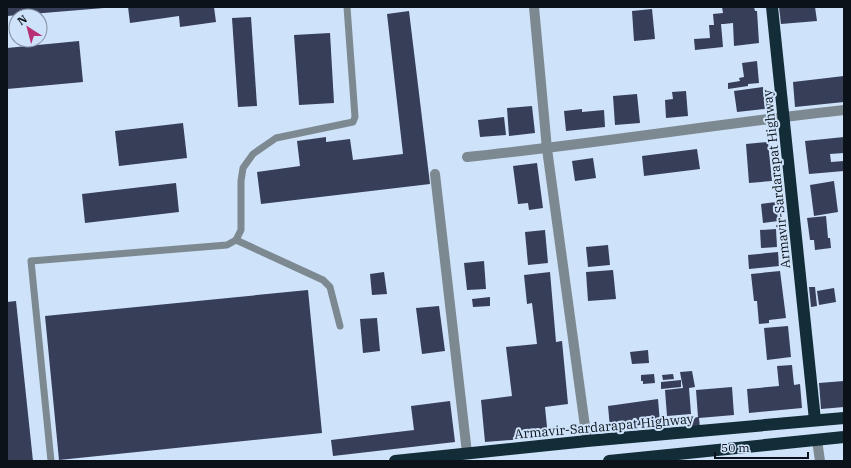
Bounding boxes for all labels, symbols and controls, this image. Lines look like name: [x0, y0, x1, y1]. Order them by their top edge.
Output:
north arrow: [8, 8, 48, 48]
text: N: [14, 12, 30, 28]
street label: Armavir-Sardarapat Highway: [759, 89, 794, 269]
street label: Armavir-Sardarapat Highway: [514, 410, 694, 443]
scale bar: [715, 434, 808, 460]
text: 50 m: [721, 440, 750, 455]

